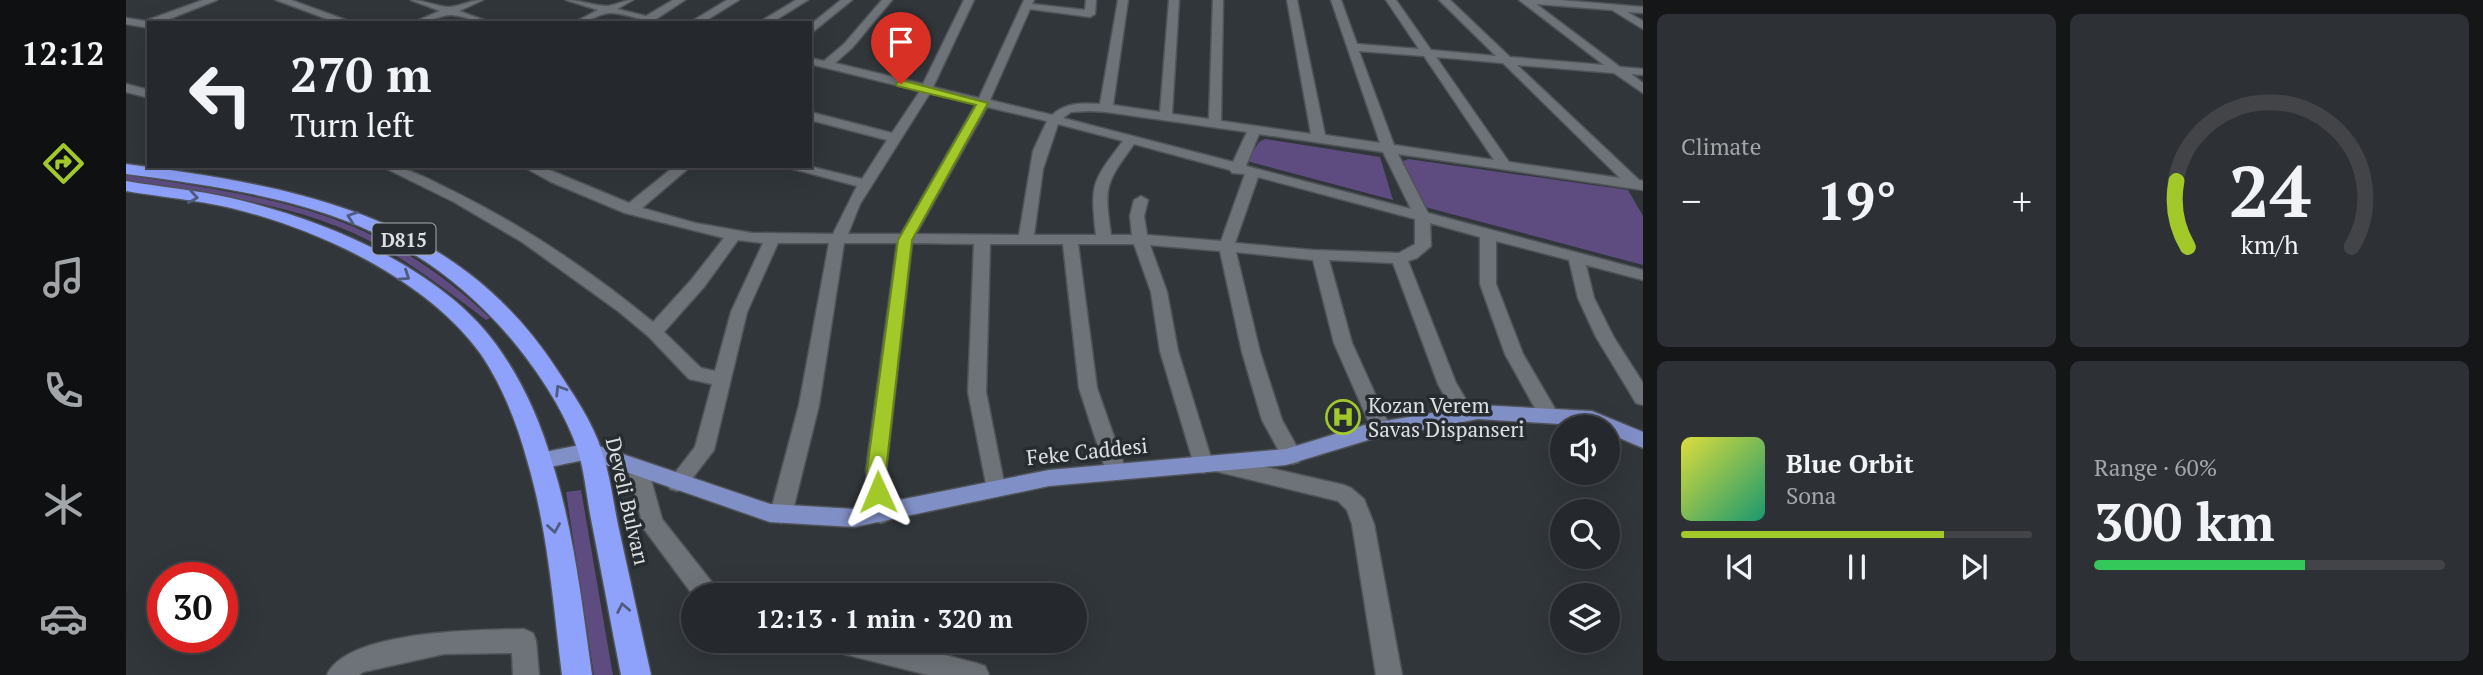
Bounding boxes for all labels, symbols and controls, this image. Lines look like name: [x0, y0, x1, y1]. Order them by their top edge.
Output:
pin: [871, 12.0, 931, 84]
icon: arrive: [882, 23, 920, 61]
text: 12:12: [21, 32, 105, 74]
text: 270 m: [290, 41, 432, 106]
icon: left: [175, 49, 266, 140]
text: Turn left: [290, 104, 414, 146]
text: Climate: [1681, 131, 1761, 162]
icon: directions: [39, 139, 88, 188]
text: 24: [2228, 141, 2311, 238]
text: 19°: [1816, 166, 1897, 235]
text: −: [1681, 176, 1701, 226]
text: +: [2012, 176, 2032, 226]
one-way arrow: [188, 189, 199, 204]
one-way arrow: [347, 211, 359, 225]
road number: D815: [372, 224, 436, 255]
text: km/h: [2241, 227, 2299, 260]
icon: music: [39, 253, 88, 302]
one-way arrow: [397, 268, 410, 280]
icon: phone: [39, 366, 88, 415]
one-way arrow: [556, 384, 569, 397]
place label: Kozan Verem Savas Dispanseri: [1368, 391, 1525, 443]
hospital icon: Kozan Verem Savas Dispanseri: [1324, 398, 1362, 436]
map controls: [1550, 415, 1620, 653]
button: sound: [1550, 415, 1620, 485]
street label: Feke Caddesi: [1025, 431, 1149, 471]
street label: Develi Bulvarı: [600, 434, 656, 568]
text: Blue Orbit: [1786, 446, 1914, 480]
text: Range · 60%: [2094, 452, 2217, 483]
position arrow: [841, 455, 915, 529]
icon: climate: [39, 480, 88, 529]
text: Sona: [1786, 480, 1836, 511]
text: 300 km: [2094, 487, 2275, 556]
button: search: [1550, 499, 1620, 569]
one-way arrow: [546, 522, 561, 534]
icon: previous: [1721, 548, 1759, 586]
icon: pause: [1838, 548, 1876, 586]
icon: next: [1955, 548, 1993, 586]
speed limit sign: 30: [147, 562, 238, 653]
button: layers: [1550, 583, 1620, 653]
icon: car: [39, 594, 88, 643]
text: 12:13 · 1 min · 320 m: [755, 601, 1013, 635]
one-way arrow: [616, 602, 631, 614]

